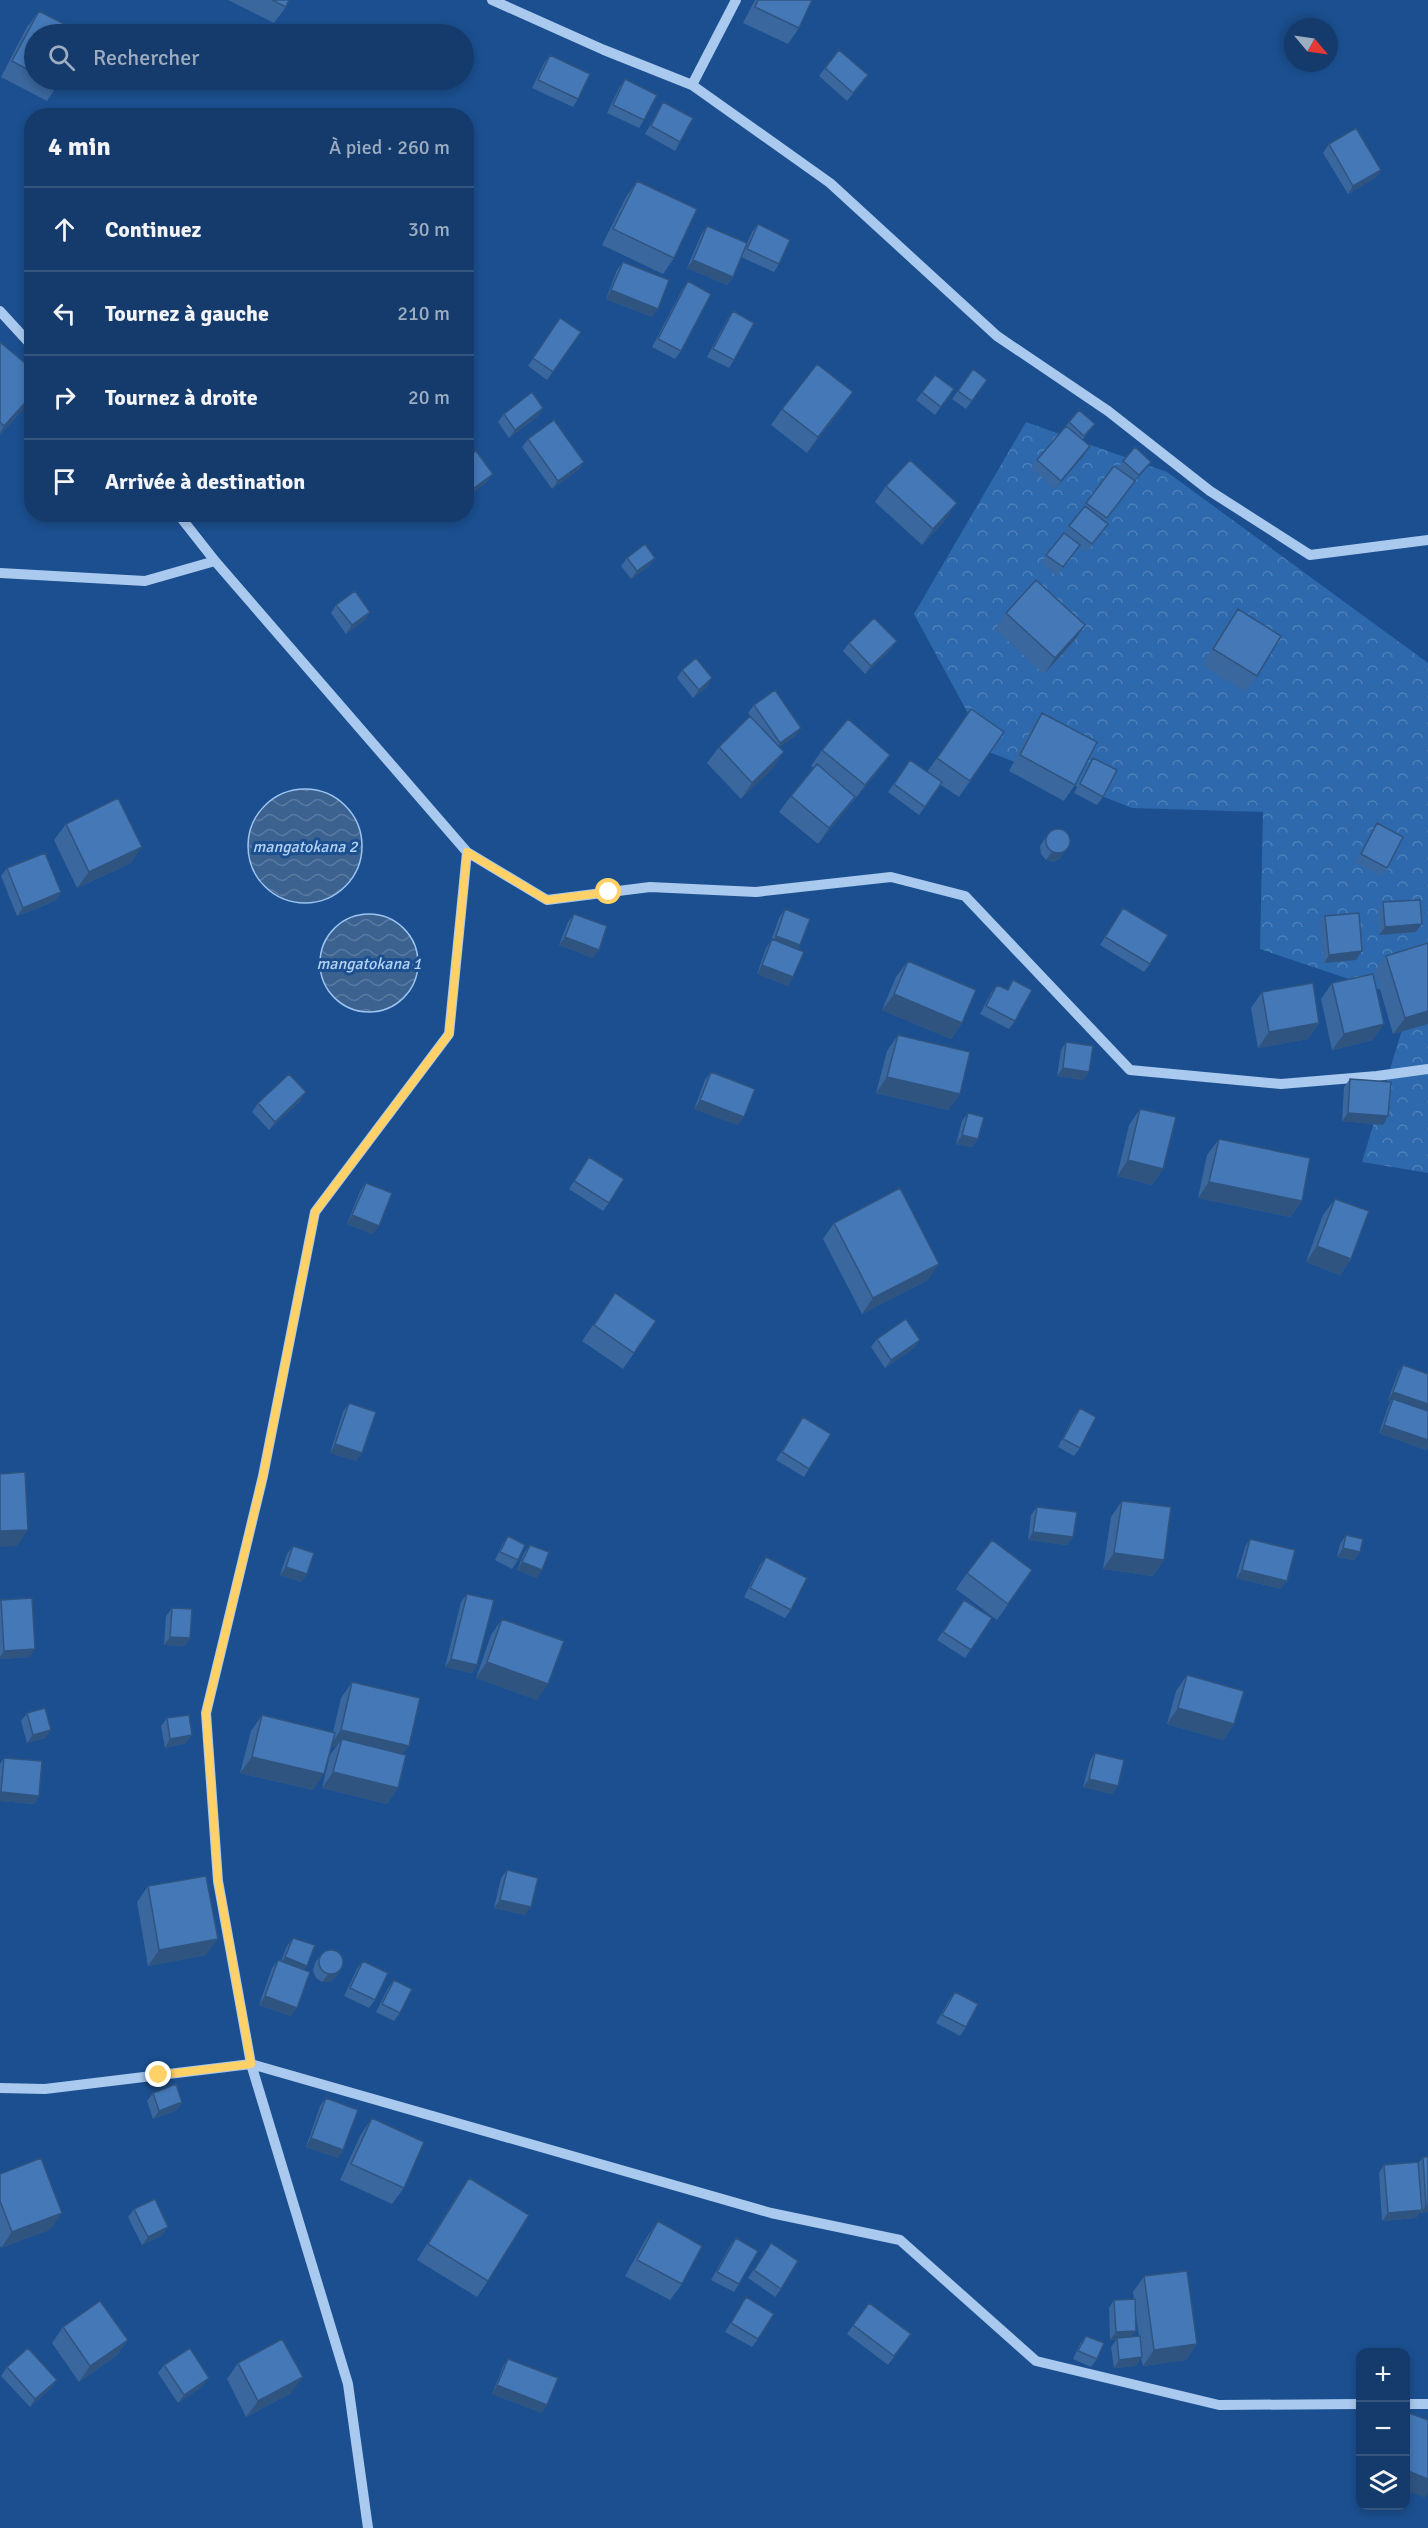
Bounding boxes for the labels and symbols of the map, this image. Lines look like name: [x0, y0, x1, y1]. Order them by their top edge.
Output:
north arrow: [1284, 18, 1338, 72]
water label: mangatokana 2: [253, 837, 359, 857]
route start: [595, 878, 621, 904]
water label: mangatokana 1: [317, 954, 422, 974]
route end: [145, 2061, 171, 2087]

